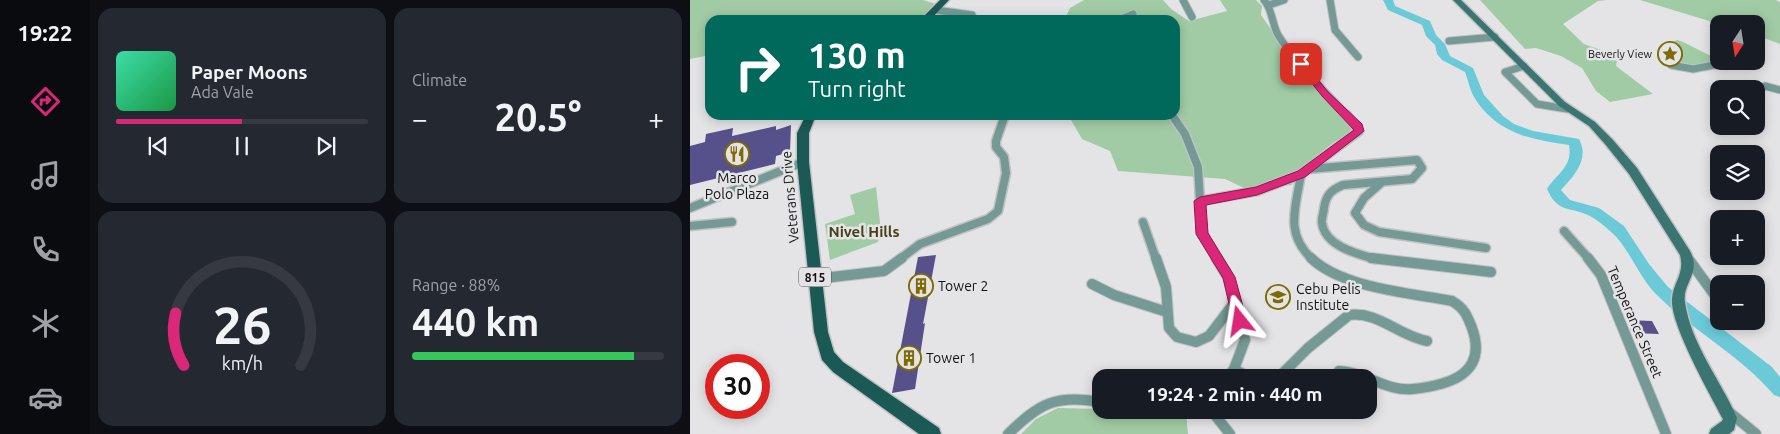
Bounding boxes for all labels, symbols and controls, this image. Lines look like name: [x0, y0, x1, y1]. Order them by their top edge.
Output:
north arrow: [1710, 15, 1765, 70]
map controls: [1710, 15, 1765, 330]
text: 19:22: [17, 20, 73, 45]
icon: right: [725, 35, 790, 100]
text: 130 m: [808, 35, 906, 75]
place icon: Beverly View: [1657, 41, 1683, 67]
pin: [1280, 43, 1322, 85]
place label: Beverly View: [1588, 48, 1652, 60]
icon: arrive: [1287, 50, 1315, 78]
text: Paper Moons: [191, 61, 308, 83]
text: Climate: [412, 71, 467, 89]
text: Turn right: [808, 76, 906, 101]
button: search: [1710, 80, 1765, 135]
text: Ada Vale: [191, 83, 254, 101]
icon: directions: [28, 84, 63, 119]
text: 20.5°: [494, 96, 582, 138]
text: −: [412, 103, 428, 134]
text: +: [648, 103, 664, 134]
icon: previous: [144, 132, 172, 160]
icon: pause: [228, 132, 256, 160]
icon: next: [312, 132, 340, 160]
restaurant icon: Marco Polo Plaza: [724, 141, 750, 167]
button: layers: [1710, 145, 1765, 200]
street label: Veterans Drive: [778, 150, 802, 244]
icon: music: [28, 158, 63, 193]
place label: Marco Polo Plaza: [705, 170, 769, 202]
button: +: [1710, 210, 1765, 265]
district label: Nivel Hills: [829, 223, 900, 240]
icon: phone: [28, 232, 63, 267]
street label: Temperance Street: [1604, 264, 1666, 381]
road number: 815: [799, 268, 831, 286]
building icon: Tower 2: [908, 273, 934, 299]
button: −: [1710, 275, 1765, 330]
text: Range · 88%: [412, 276, 500, 294]
place label: Tower 2: [938, 278, 988, 294]
place label: Cebu Pelis Institute: [1296, 281, 1361, 313]
school or university icon: Cebu Pelis Institute: [1265, 284, 1291, 310]
position arrow: [1213, 294, 1265, 346]
text: 26: [213, 296, 271, 354]
text: 440 km: [412, 301, 539, 343]
icon: climate: [28, 306, 63, 341]
building icon: Tower 1: [896, 345, 922, 371]
place label: Tower 1: [926, 350, 976, 366]
text: km/h: [221, 353, 263, 373]
speed limit sign: 30: [705, 354, 770, 419]
icon: car: [28, 380, 63, 415]
text: 19:24 · 2 min · 440 m: [1147, 383, 1322, 405]

